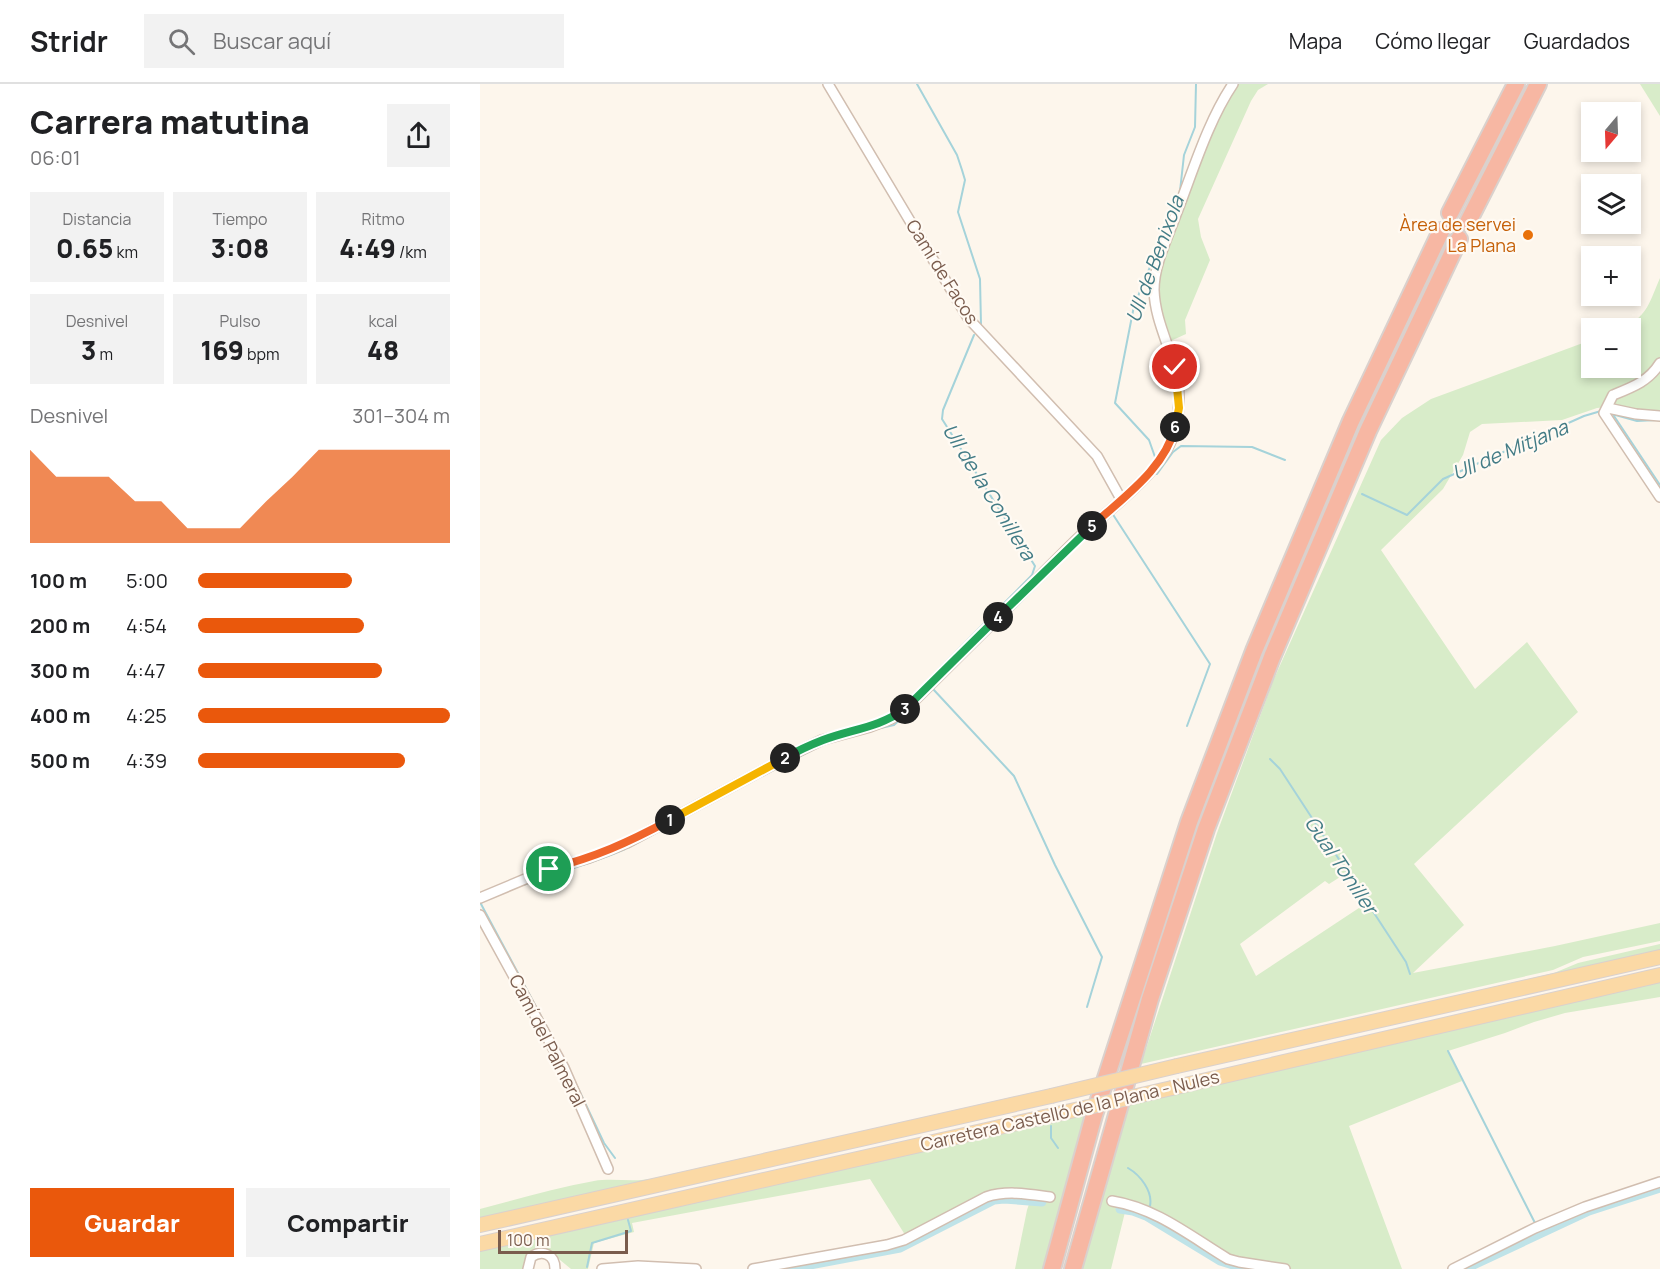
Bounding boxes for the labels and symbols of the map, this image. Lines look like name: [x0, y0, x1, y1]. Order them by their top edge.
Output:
north arrow: [1581, 102, 1641, 162]
water label: Ull de Benixola: [1119, 191, 1190, 326]
place label: Àrea de servei La Plana: [1400, 212, 1516, 257]
street label: Camí de Facos: [901, 215, 985, 328]
marker: Àrea de servei La Plana: [1521, 228, 1535, 242]
pin: [1149, 341, 1200, 392]
pin: 6: [1160, 412, 1190, 442]
water label: Ull de Mitjana: [1448, 413, 1573, 486]
water label: Ull de la Conillera: [937, 418, 1043, 566]
pin: 5: [1077, 511, 1107, 541]
pin: 4: [983, 602, 1013, 632]
pin: 3: [890, 694, 920, 724]
pin: 2: [770, 743, 800, 773]
pin: 1: [655, 805, 685, 835]
water label: Gual Toniller: [1299, 810, 1386, 921]
pin: [523, 843, 574, 894]
street label: Camí del Palmeral: [504, 970, 592, 1111]
street label: Carretera Castelló de la Plana - Nules: [918, 1064, 1222, 1156]
scale bar: [498, 1227, 628, 1254]

